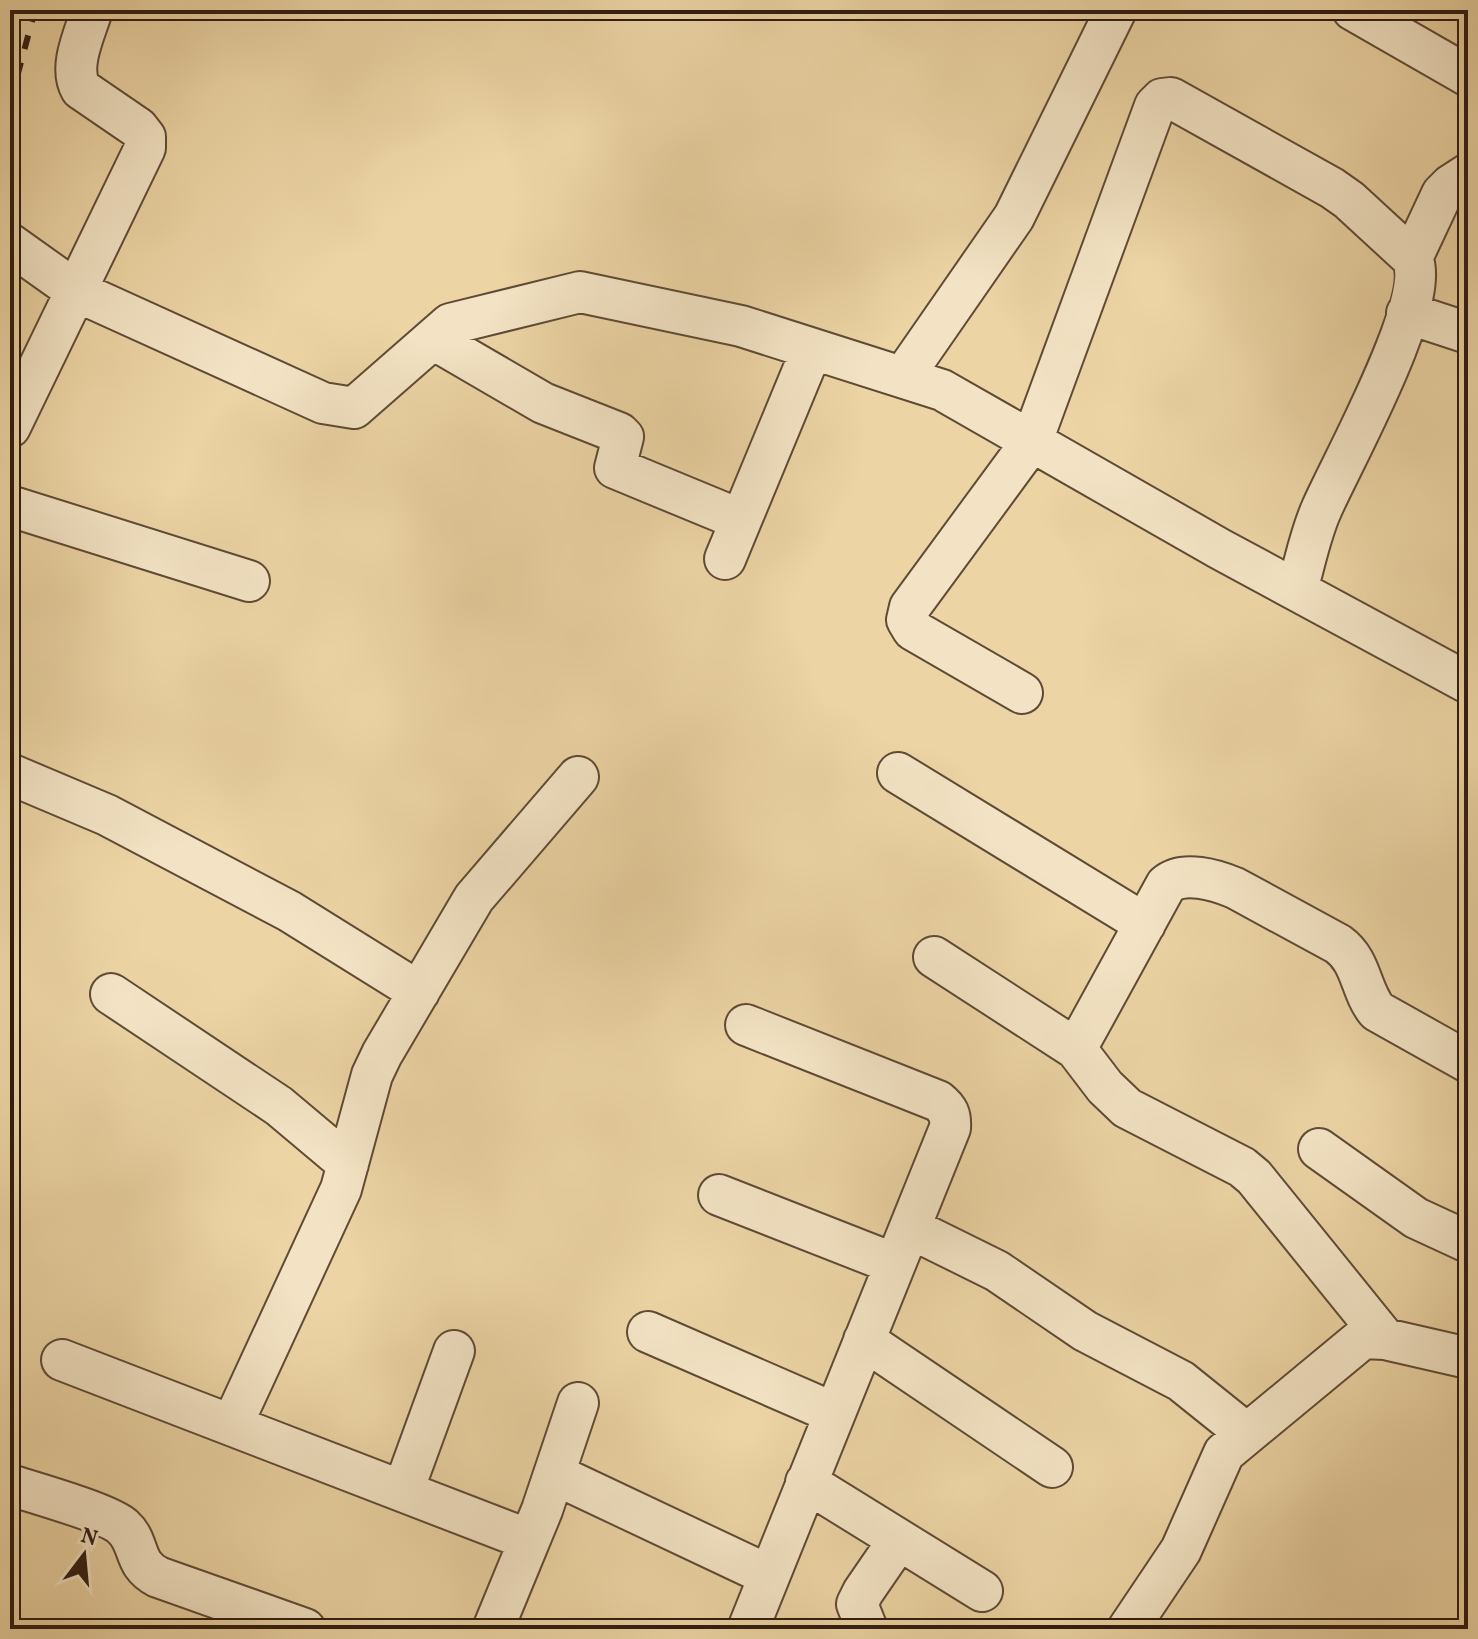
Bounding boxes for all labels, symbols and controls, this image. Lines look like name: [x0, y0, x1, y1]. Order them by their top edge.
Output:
north arrow: [44, 1515, 124, 1595]
text: N: [77, 1521, 101, 1555]

